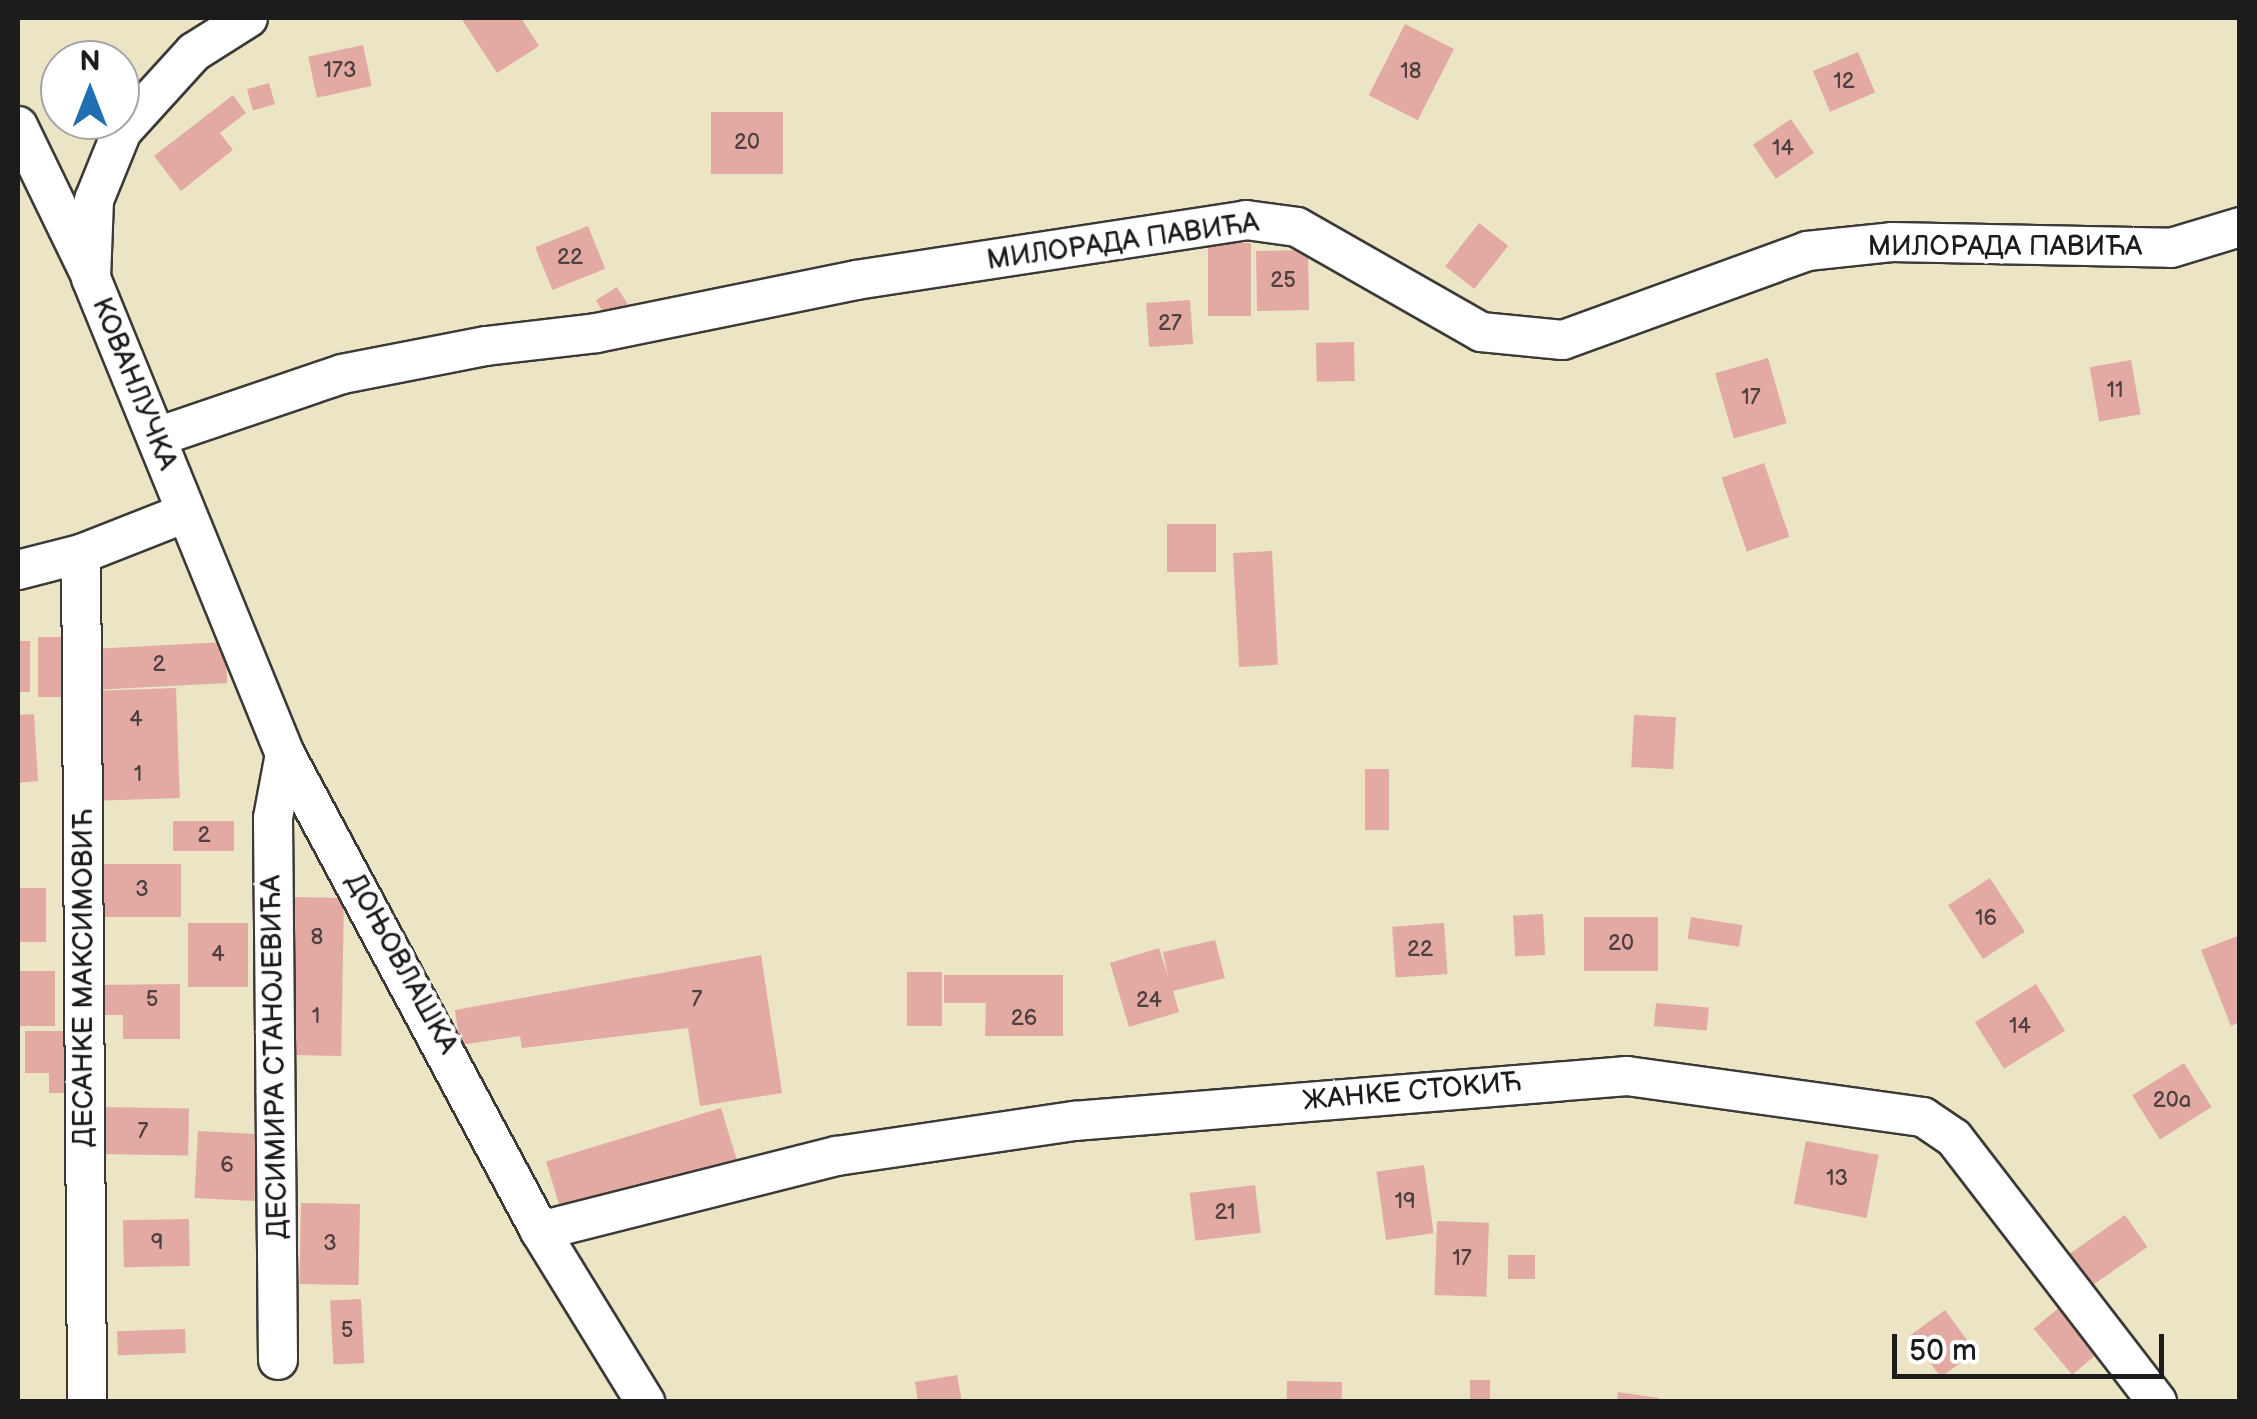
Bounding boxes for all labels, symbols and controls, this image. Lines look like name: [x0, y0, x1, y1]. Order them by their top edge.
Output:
north arrow: [40, 40, 140, 140]
text: N: [79, 45, 101, 78]
house number: 173: [324, 58, 356, 84]
house number: 18: [1400, 59, 1422, 85]
house number: 12: [1833, 69, 1855, 95]
house number: 20: [734, 130, 760, 156]
house number: 14: [1772, 136, 1794, 162]
street label: МИЛОРАДА ПАВИЋА: [985, 206, 1261, 278]
street label: МИЛОРАДА ПАВИЋА: [1868, 230, 2142, 264]
house number: 22: [557, 245, 583, 271]
house number: 25: [1270, 268, 1296, 294]
street label: КОВАНЛУЧКА: [84, 293, 184, 475]
house number: 27: [1158, 311, 1182, 337]
house number: 11: [2106, 378, 2124, 404]
house number: 17: [1741, 385, 1761, 411]
house number: 2: [153, 652, 165, 678]
house number: 4: [129, 707, 143, 733]
house number: 1: [134, 762, 142, 788]
street label: ДЕСАНКЕ МАКСИМОВИЋ: [67, 809, 101, 1147]
house number: 2: [198, 823, 210, 849]
street label: ДОЊОВЛАШКА: [338, 868, 464, 1060]
street label: ДЕСИМИРА СТАНОЈЕВИЋА: [255, 875, 295, 1239]
house number: 3: [135, 877, 149, 903]
house number: 16: [1975, 906, 1997, 932]
house number: 8: [311, 925, 323, 951]
house number: 20: [1608, 931, 1634, 957]
house number: 22: [1407, 937, 1433, 963]
house number: 4: [211, 942, 225, 968]
house number: 5: [146, 987, 158, 1013]
house number: 7: [692, 987, 702, 1013]
house number: 24: [1136, 988, 1162, 1014]
house number: 1: [312, 1004, 320, 1030]
house number: 26: [1011, 1006, 1037, 1032]
house number: 14: [2009, 1014, 2031, 1040]
street label: ЖАНКЕ СТОКИЋ: [1301, 1066, 1523, 1118]
house number: 20a: [2153, 1088, 2191, 1114]
house number: 7: [138, 1119, 148, 1145]
house number: 6: [220, 1153, 234, 1179]
house number: 13: [1826, 1166, 1848, 1192]
house number: 19: [1394, 1189, 1416, 1215]
house number: 21: [1214, 1200, 1236, 1226]
house number: 9: [151, 1230, 163, 1256]
house number: 3: [323, 1231, 337, 1257]
house number: 17: [1452, 1246, 1472, 1272]
scale bar: [1897, 1314, 2170, 1376]
house number: 5: [341, 1318, 353, 1344]
text: 50 m: [1909, 1333, 1977, 1369]

